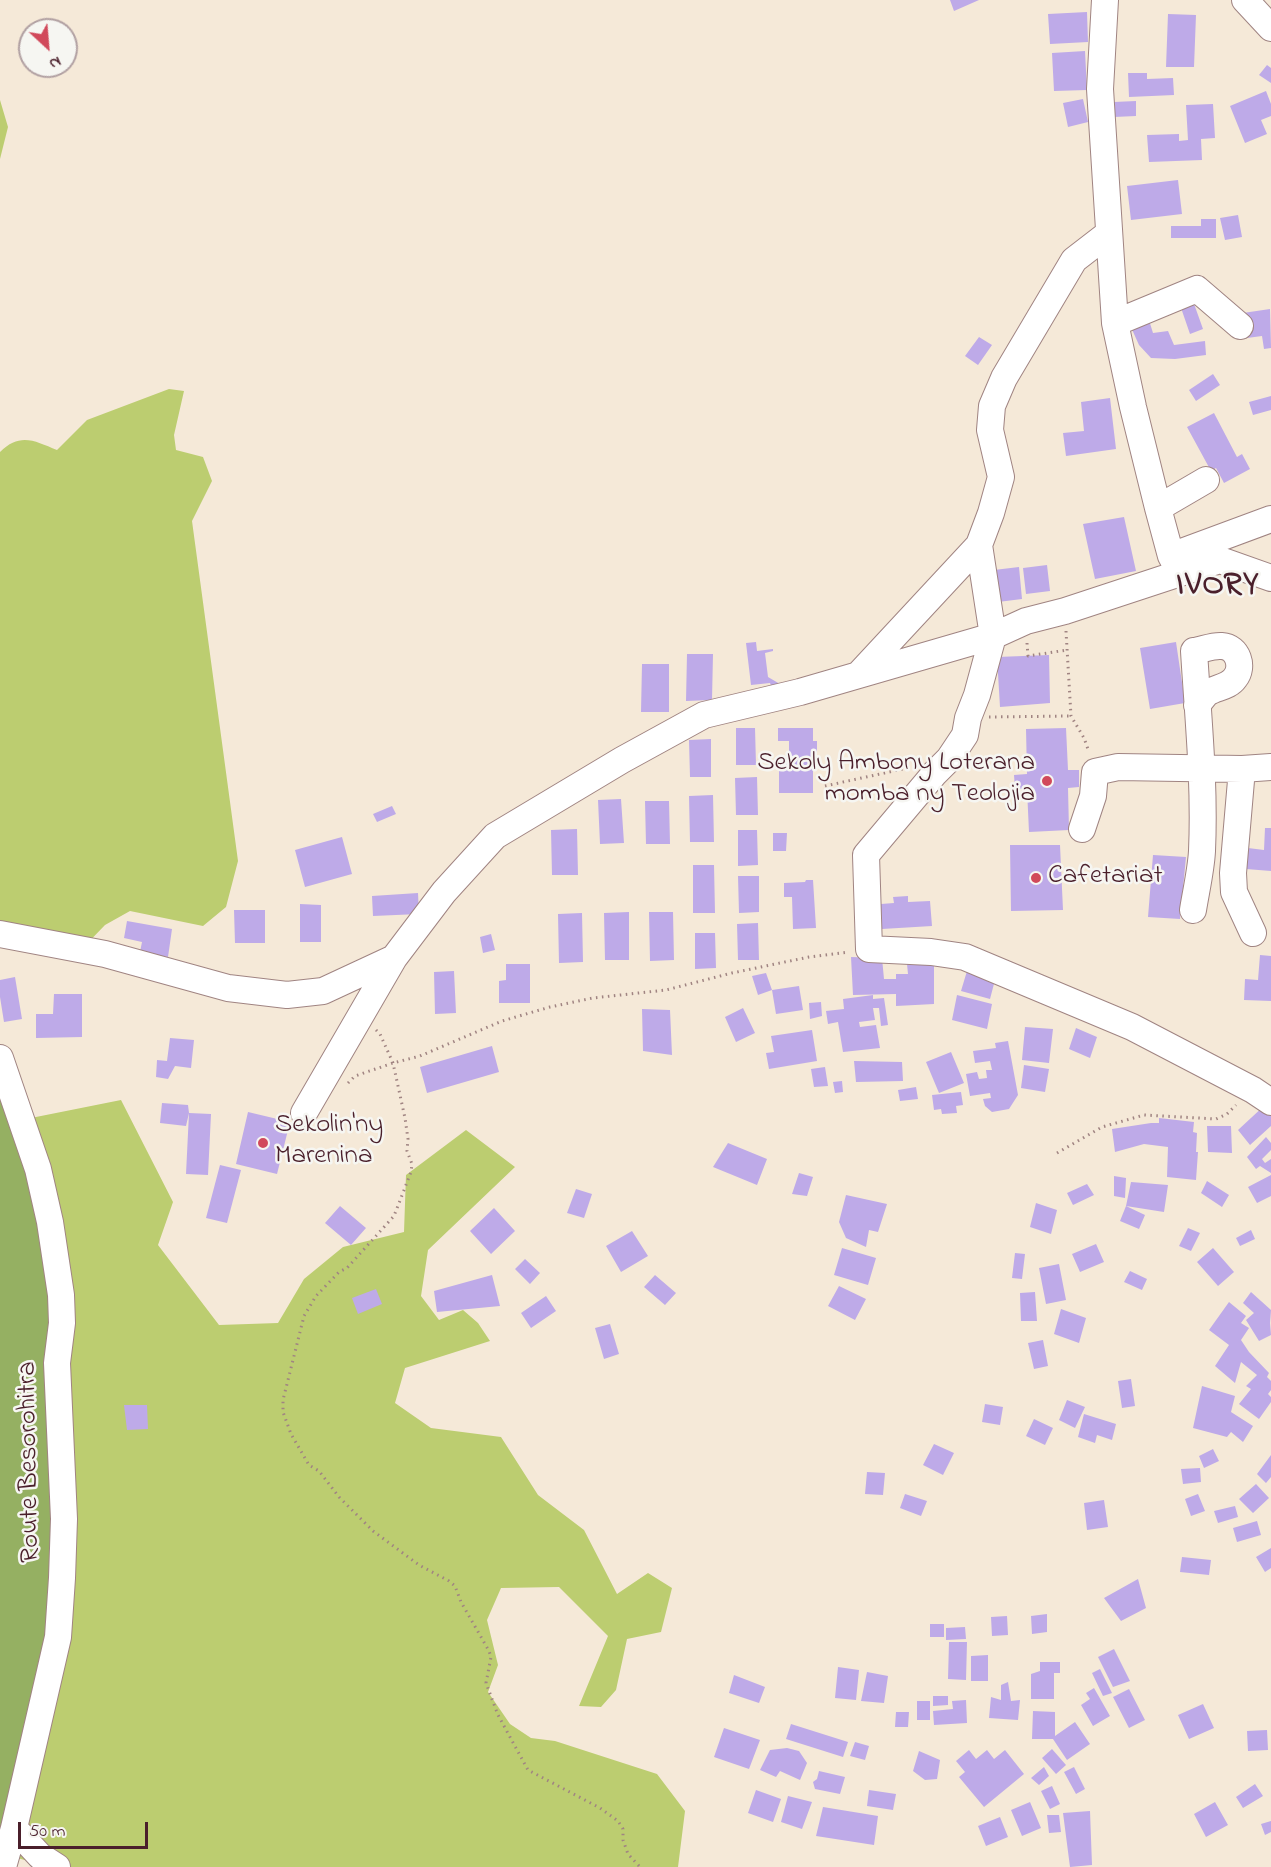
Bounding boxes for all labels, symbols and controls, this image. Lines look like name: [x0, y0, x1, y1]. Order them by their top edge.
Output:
north arrow: [18, 18, 78, 78]
text: N: [45, 49, 65, 76]
district label: IVORY: [1176, 568, 1260, 608]
place label: Sekoly Ambony Loterana momba ny Teolojia: [757, 749, 1035, 812]
marker: Sekoly Ambony Loterana momba ny Teolojia: [1040, 774, 1054, 788]
place label: Cafetariat: [1048, 862, 1163, 894]
marker: Cafetariat: [1029, 871, 1043, 885]
place label: Sekolin'ny Marenina: [275, 1111, 383, 1174]
marker: Sekolin'ny Marenina: [256, 1136, 270, 1150]
street label: Route Besorohitra: [13, 1361, 49, 1563]
scale bar: [21, 1810, 152, 1848]
text: 50 m: [29, 1819, 66, 1845]

